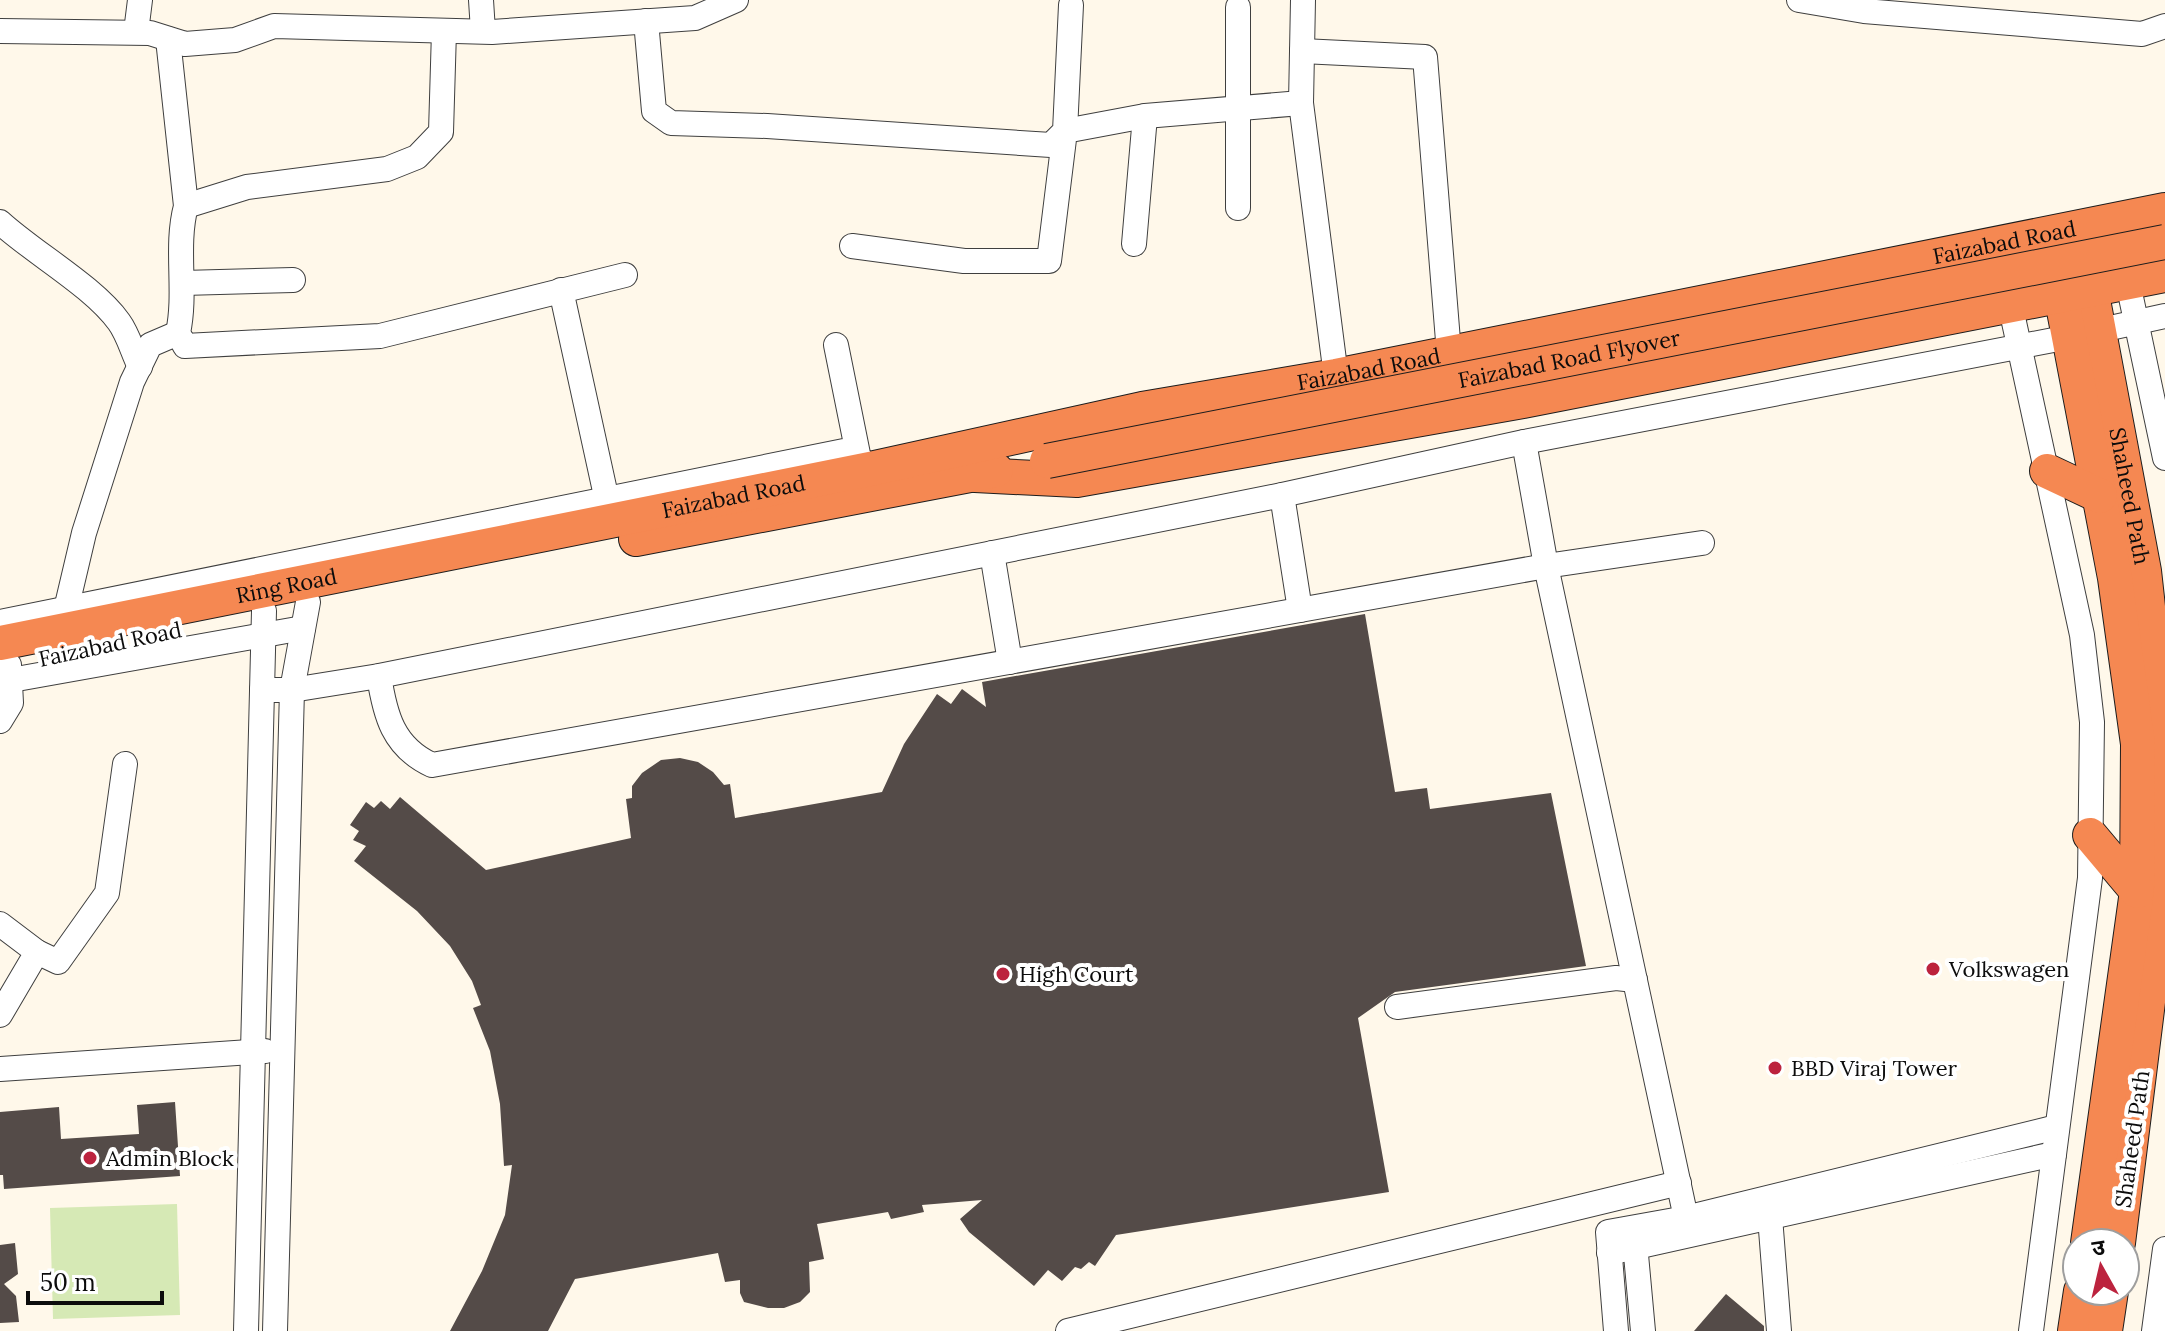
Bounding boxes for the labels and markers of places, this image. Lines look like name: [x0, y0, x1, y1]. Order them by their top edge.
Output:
place label: Volkswagen: [1948, 955, 2069, 983]
place label: High Court: [1019, 960, 1134, 988]
marker: Volkswagen: [1924, 960, 1942, 978]
marker: High Court: [994, 965, 1012, 983]
place label: BBD Viraj Tower: [1791, 1054, 1958, 1082]
marker: BBD Viraj Tower: [1766, 1059, 1784, 1077]
place label: Admin Block: [105, 1144, 234, 1172]
marker: Admin Block: [81, 1149, 99, 1167]

